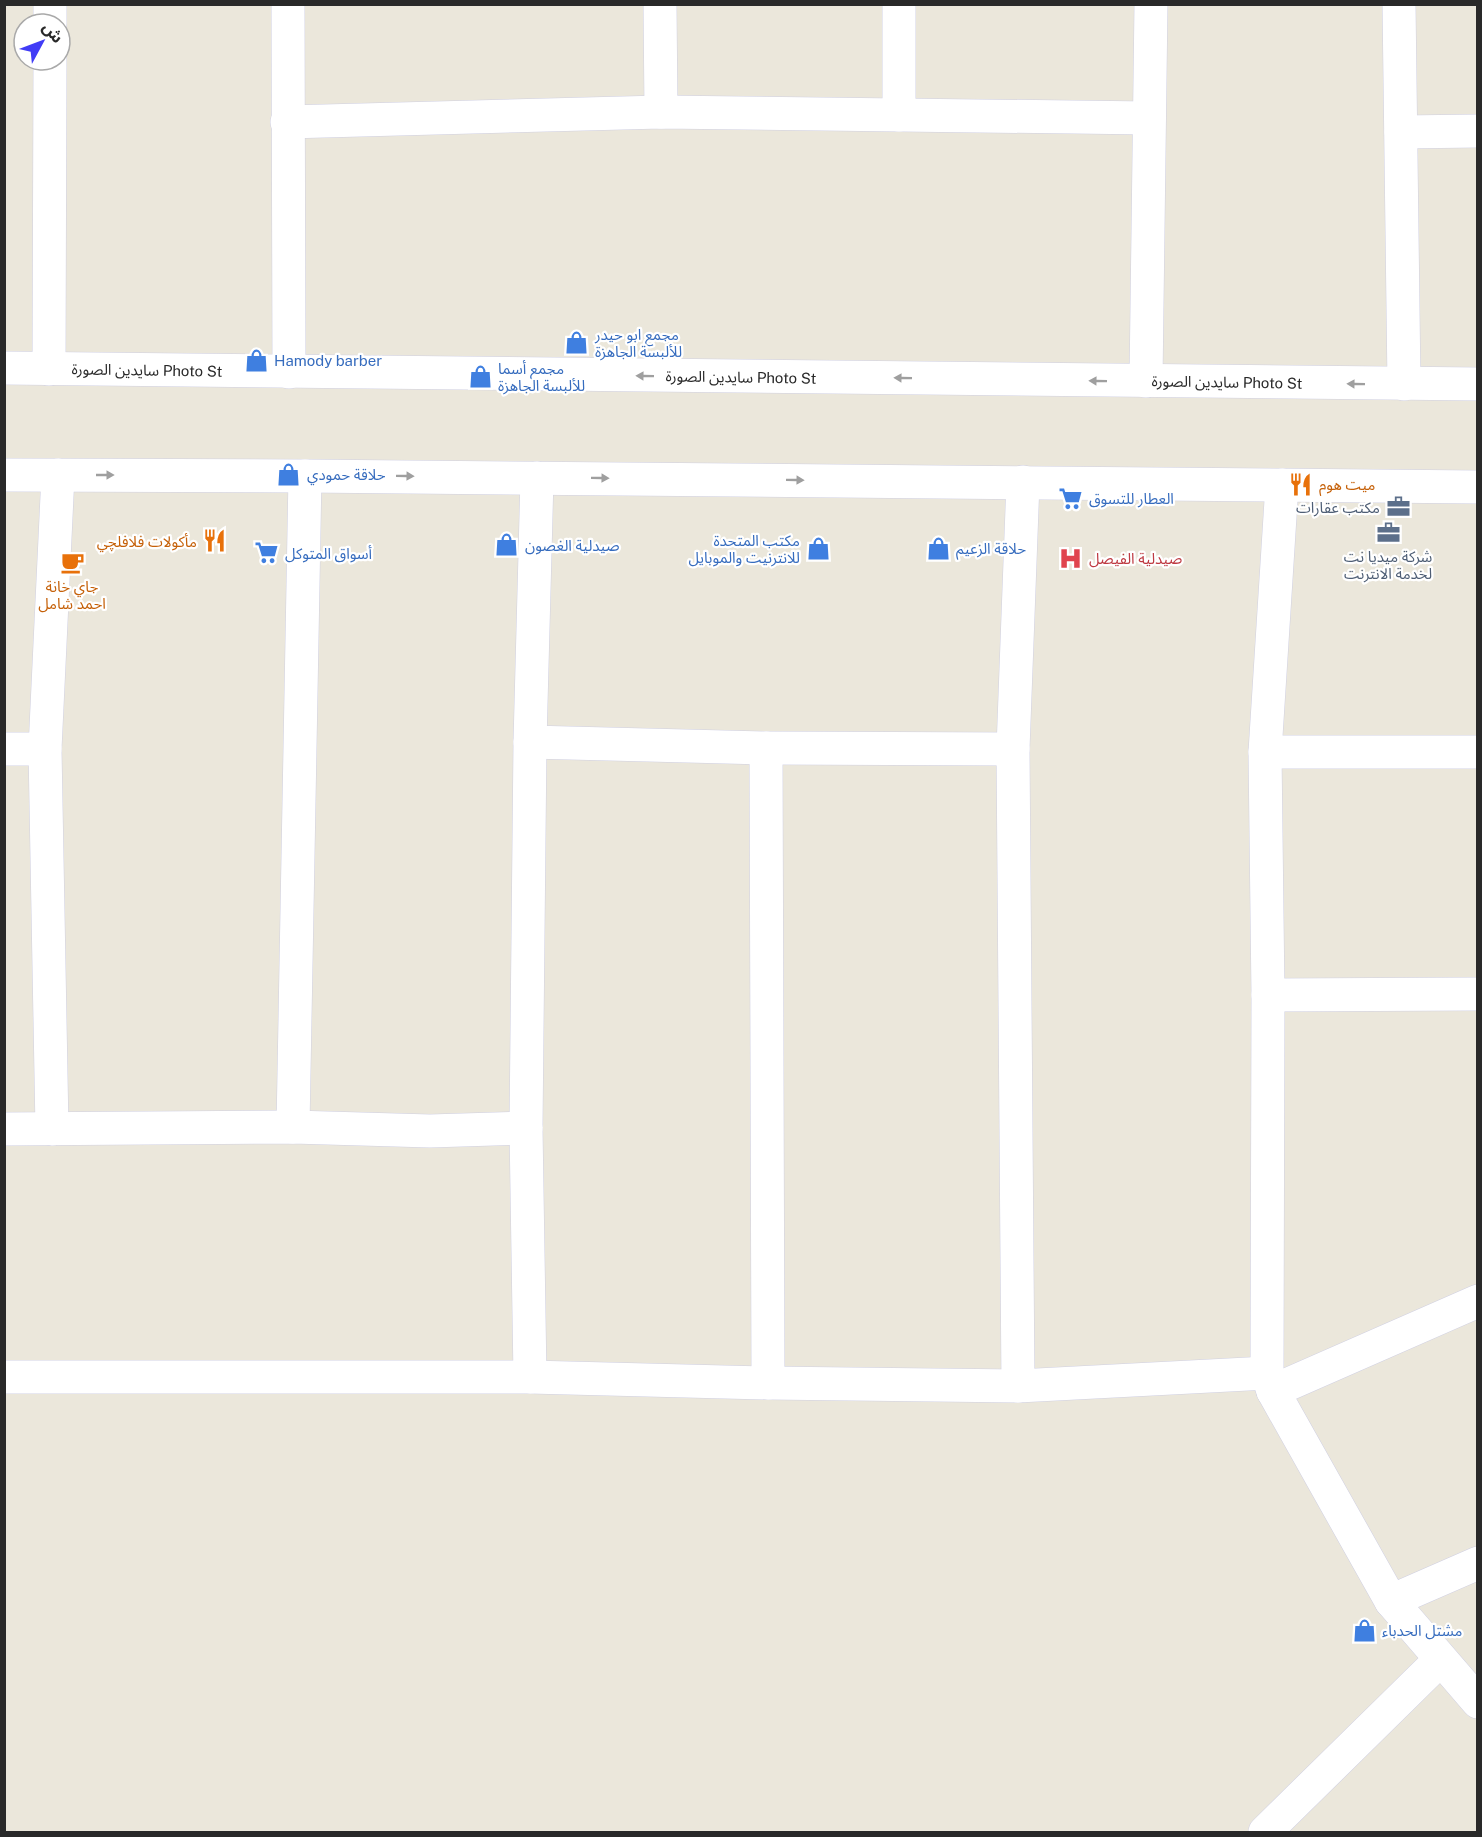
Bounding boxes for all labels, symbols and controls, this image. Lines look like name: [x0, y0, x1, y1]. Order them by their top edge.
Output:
north arrow: [12, 12, 72, 72]
text: ش: [39, 18, 67, 47]
place label: مجمع ابو حيدر للألبسة الجاهزة: [594, 326, 682, 361]
shop icon: مجمع ابو حيدر للألبسة الجاهزة: [564, 330, 590, 356]
shop icon: Hamody barber: [243, 347, 269, 373]
place label: Hamody barber: [274, 352, 382, 369]
street label: سايدين الصورة Photo St: [72, 360, 223, 381]
place label: مجمع أسما للألبسة الجاهزة: [498, 360, 585, 395]
shop icon: مجمع أسما للألبسة الجاهزة: [467, 364, 493, 390]
street label: سايدين الصورة Photo St: [666, 367, 817, 388]
one-way arrow: [636, 371, 655, 380]
street label: سايدين الصورة Photo St: [1152, 372, 1303, 393]
one-way arrow: [894, 374, 913, 383]
one-way arrow: [1089, 376, 1108, 386]
one-way arrow: [1347, 379, 1366, 388]
shop icon: حلاقة حمودي: [276, 461, 302, 487]
place label: حلاقة حمودي: [307, 466, 386, 486]
one-way arrow: [95, 470, 114, 480]
restaurant icon: ميت هوم: [1288, 471, 1314, 497]
one-way arrow: [395, 472, 414, 481]
one-way arrow: [590, 473, 609, 483]
one-way arrow: [785, 475, 804, 485]
place label: ميت هوم: [1319, 476, 1375, 496]
supermarket icon: العطار للتسوق: [1058, 485, 1084, 511]
place label: العطار للتسوق: [1089, 490, 1174, 508]
office icon: مكتب عقارات: [1385, 494, 1411, 520]
place label: مكتب عقارات: [1296, 499, 1380, 517]
office icon: شركة ميديا نت لخدمة الانترنت: [1375, 519, 1401, 545]
restaurant icon: مأكولات فلافلچي: [202, 528, 228, 554]
shop icon: صيدلية الغصون: [494, 532, 520, 558]
place label: مكتب المتحدة للانترنيت والموبايل: [689, 532, 800, 567]
place label: مأكولات فلافلچي: [97, 533, 197, 553]
shop icon: حلاقة الزعيم: [925, 535, 951, 561]
shop icon: مكتب المتحدة للانترنيت والموبايل: [805, 536, 831, 562]
place label: صيدلية الغصون: [525, 537, 619, 555]
supermarket icon: أسواق المتوكل: [254, 540, 280, 566]
place label: حلاقة الزعيم: [956, 540, 1026, 560]
place label: أسواق المتوكل: [285, 545, 372, 563]
hospital icon: صيدلية الفيصل: [1058, 545, 1084, 571]
place label: شركة ميديا نت لخدمة الانترنت: [1344, 548, 1433, 583]
cafe icon: جاي خانة احمد شامل: [59, 549, 85, 575]
place label: صيدلية الفيصل: [1089, 550, 1182, 568]
place label: جاي خانة احمد شامل: [38, 578, 106, 613]
shop icon: مشتل الحدباء: [1351, 1617, 1377, 1643]
place label: مشتل الحدباء: [1382, 1622, 1462, 1640]

